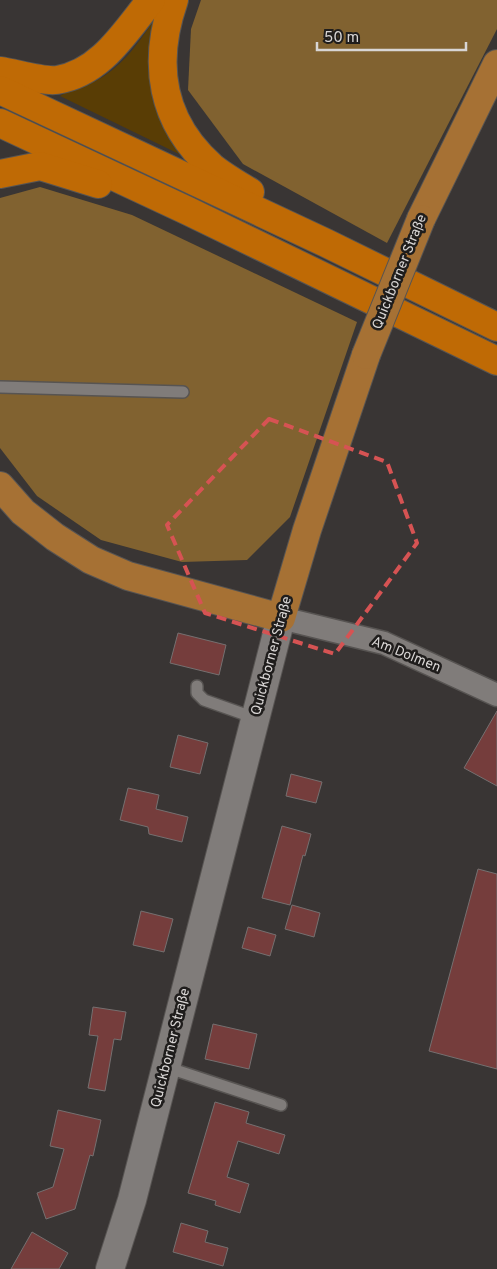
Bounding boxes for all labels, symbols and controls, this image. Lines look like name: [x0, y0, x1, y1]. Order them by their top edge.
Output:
scale bar: [317, 20, 466, 52]
text: 50 m: [324, 29, 359, 48]
street label: Quickborner Straße: [369, 212, 431, 332]
street label: Quickborner Straße: [248, 595, 296, 717]
street label: Am Dolmen: [369, 633, 443, 677]
street label: Quickborner Straße: [148, 986, 194, 1110]

